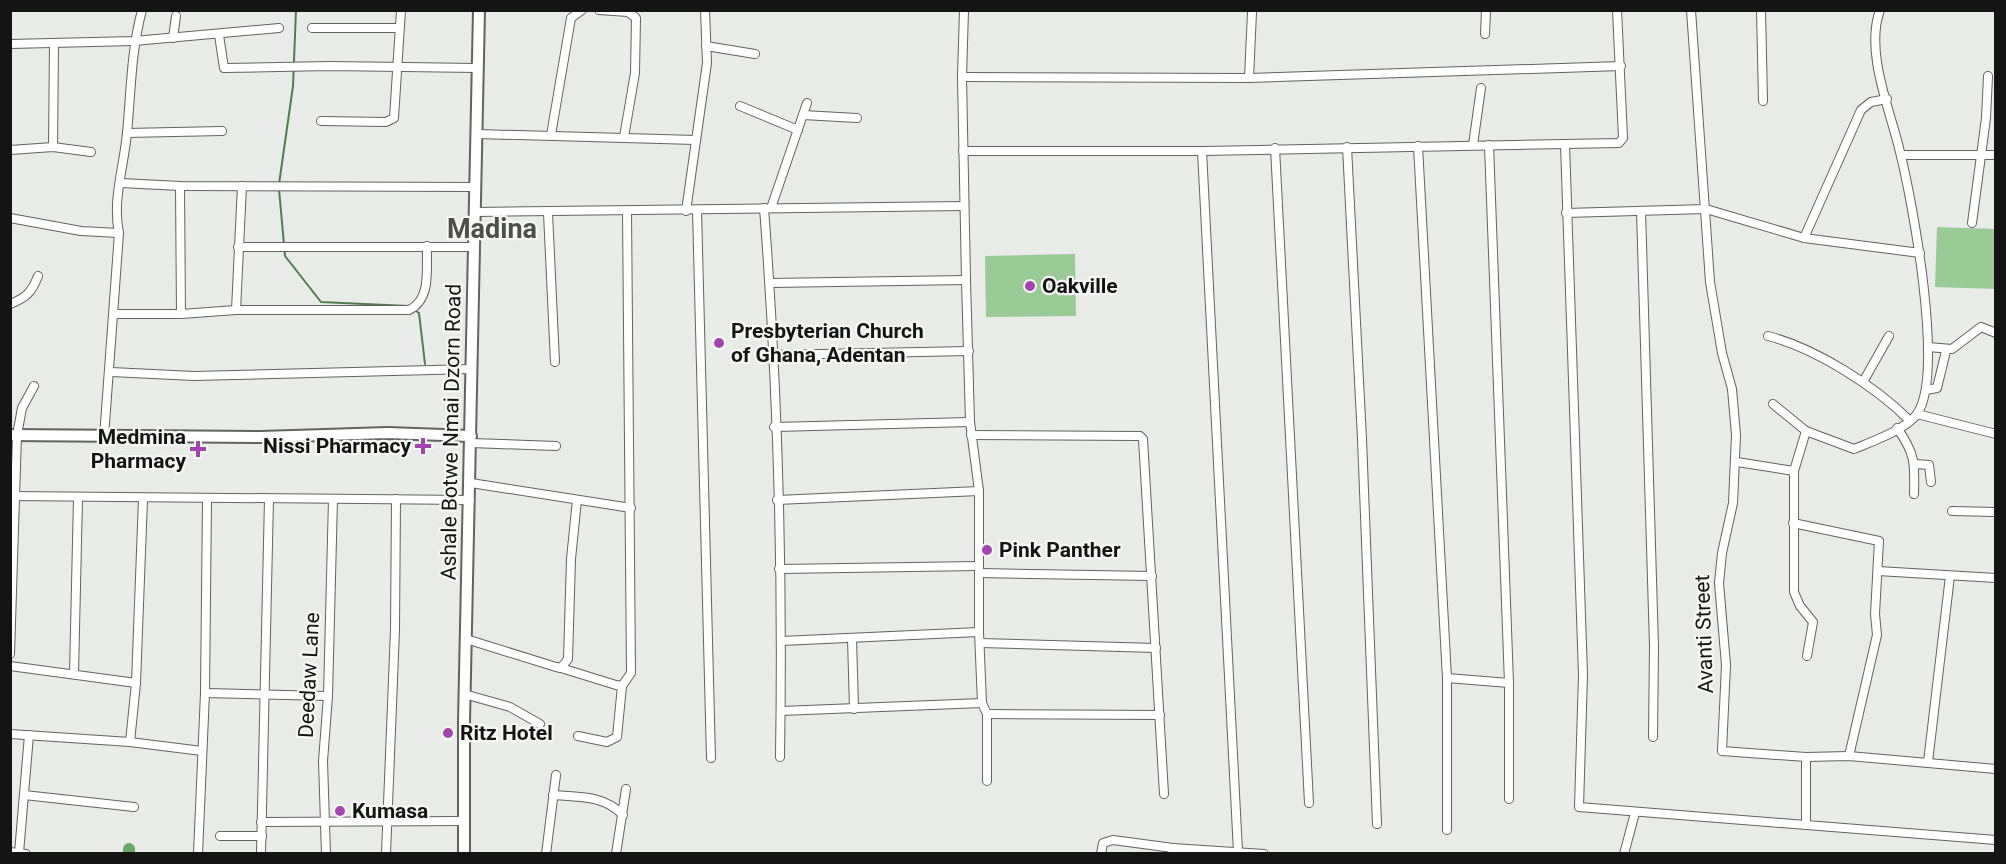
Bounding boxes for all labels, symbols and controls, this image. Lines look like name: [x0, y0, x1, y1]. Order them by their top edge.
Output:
district label: Madina: [447, 213, 537, 245]
place label: Oakville: [1042, 274, 1118, 298]
marker: Oakville: [1023, 279, 1037, 293]
street label: Ashale Botwe Nmai Dzorn Road: [436, 284, 466, 580]
place label: Presbyterian Church of Ghana, Adentan: [731, 319, 924, 367]
marker: Presbyterian Church of Ghana, Adentan: [712, 336, 726, 350]
place label: Medmina Pharmacy: [91, 425, 186, 473]
place label: Nissi Pharmacy: [263, 434, 411, 458]
marker: Nissi Pharmacy: [416, 439, 430, 453]
marker: Medmina Pharmacy: [191, 442, 205, 456]
place label: Pink Panther: [999, 538, 1121, 562]
marker: Pink Panther: [980, 543, 994, 557]
street label: Avanti Street: [1690, 574, 1718, 694]
street label: Deedaw Lane: [294, 612, 324, 738]
place label: Ritz Hotel: [460, 721, 553, 745]
marker: Ritz Hotel: [441, 726, 455, 740]
place label: Kumasa: [352, 799, 428, 823]
marker: Kumasa: [333, 804, 347, 818]

